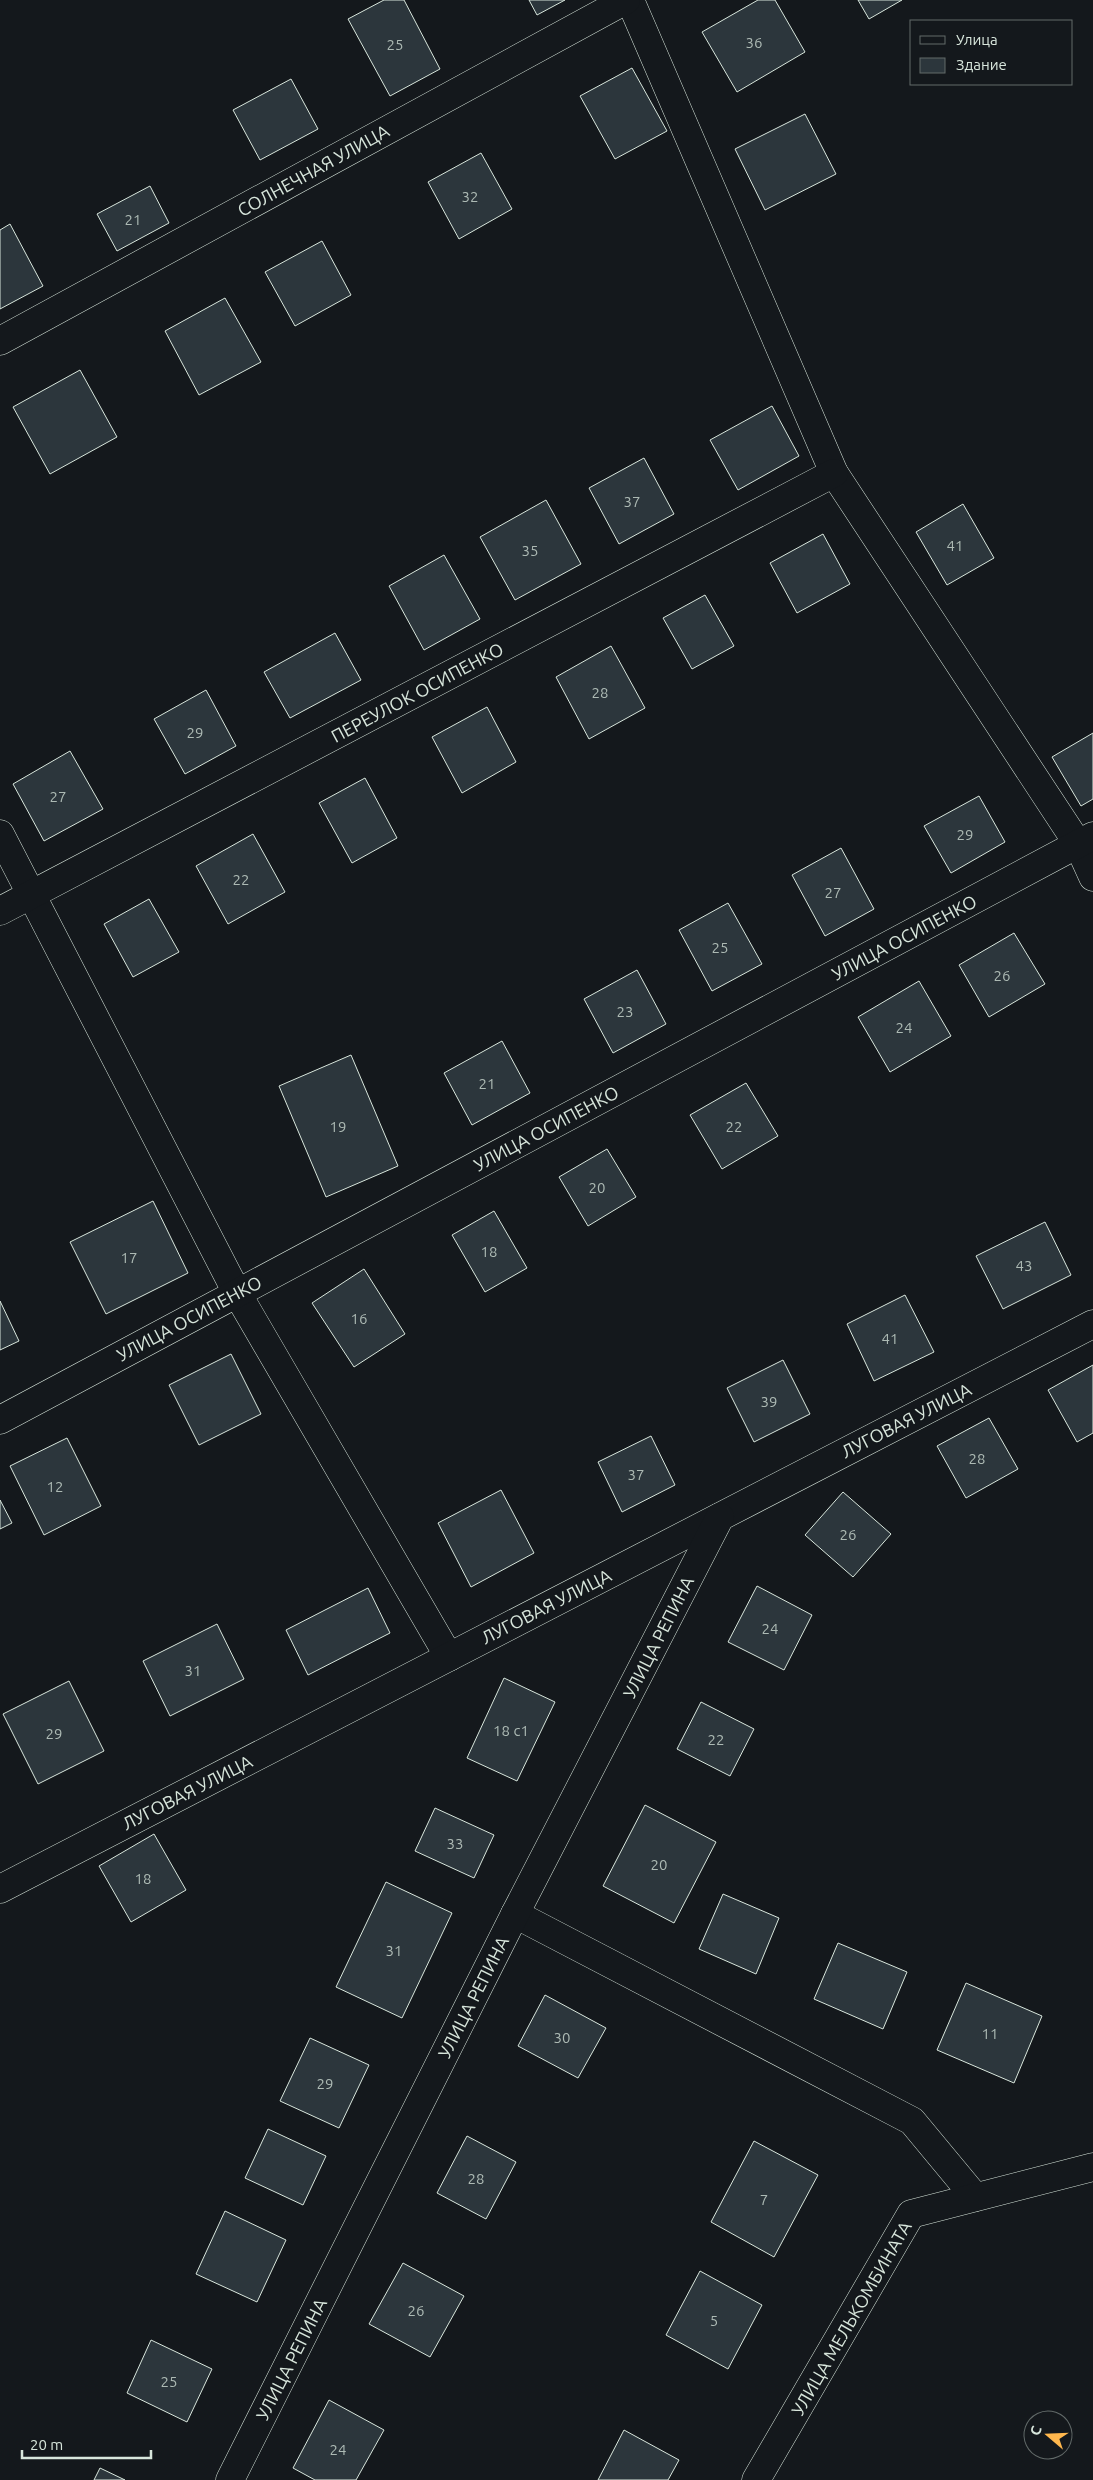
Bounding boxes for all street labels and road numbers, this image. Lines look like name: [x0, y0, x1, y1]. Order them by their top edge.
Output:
street label: СОЛНЕЧНАЯ УЛИЦА: [234, 120, 392, 220]
street label: ПЕРЕУЛОК ОСИПЕНКО: [328, 638, 506, 746]
street label: УЛИЦА ОСИПЕНКО: [828, 890, 980, 984]
street label: УЛИЦА ОСИПЕНКО: [470, 1081, 622, 1175]
street label: УЛИЦА ОСИПЕНКО: [113, 1271, 265, 1365]
street label: ЛУГОВАЯ УЛИЦА: [838, 1378, 975, 1461]
street label: ЛУГОВАЯ УЛИЦА: [478, 1564, 615, 1647]
street label: УЛИЦА РЕПИНА: [619, 1573, 697, 1701]
street label: ЛУГОВАЯ УЛИЦА: [119, 1750, 256, 1833]
street label: УЛИЦА РЕПИНА: [434, 1933, 512, 2061]
street label: УЛИЦА МЕЛЬКОМБИНАТА: [787, 2217, 915, 2419]
street label: УЛИЦА РЕПИНА: [252, 2295, 330, 2423]

